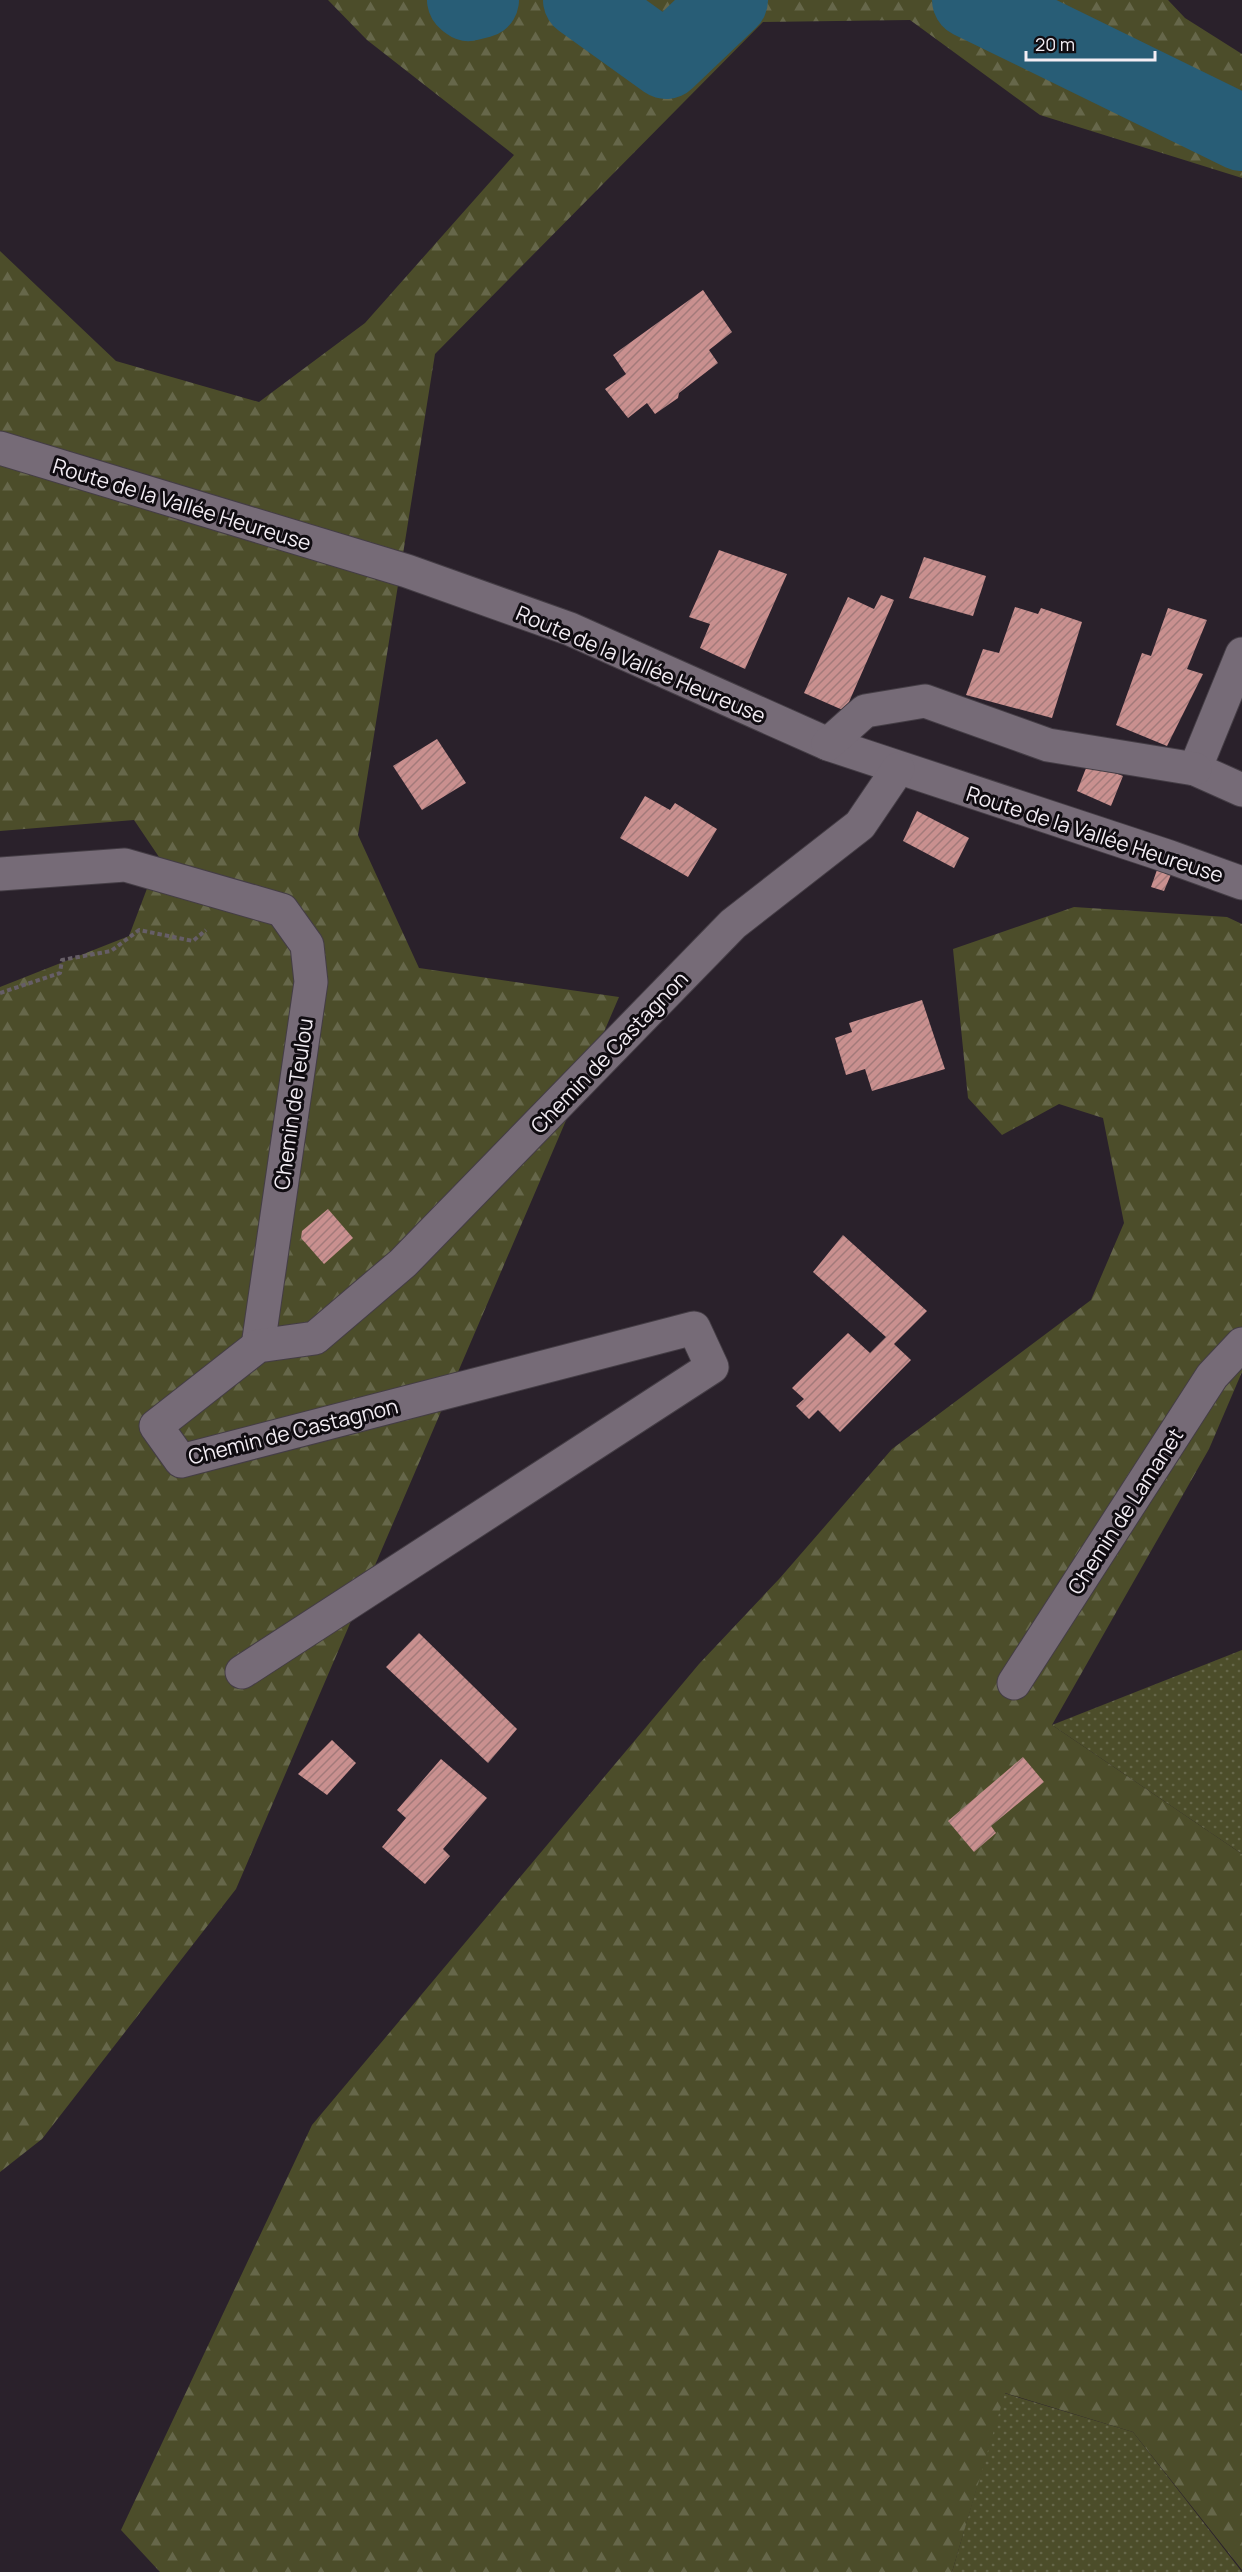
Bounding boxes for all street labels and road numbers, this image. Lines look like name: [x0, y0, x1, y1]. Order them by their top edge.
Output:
street label: Route de la Vallée Heureuse: [49, 451, 315, 557]
street label: Route de la Vallée Heureuse: [512, 599, 770, 729]
street label: Route de la Vallée Heureuse: [963, 779, 1227, 889]
street label: Chemin de Castagnon: [524, 965, 694, 1139]
street label: Chemin de Teulou: [267, 1016, 319, 1192]
street label: Chemin de Castagnon: [185, 1391, 401, 1471]
street label: Chemin de Lamanet: [1061, 1423, 1189, 1599]

